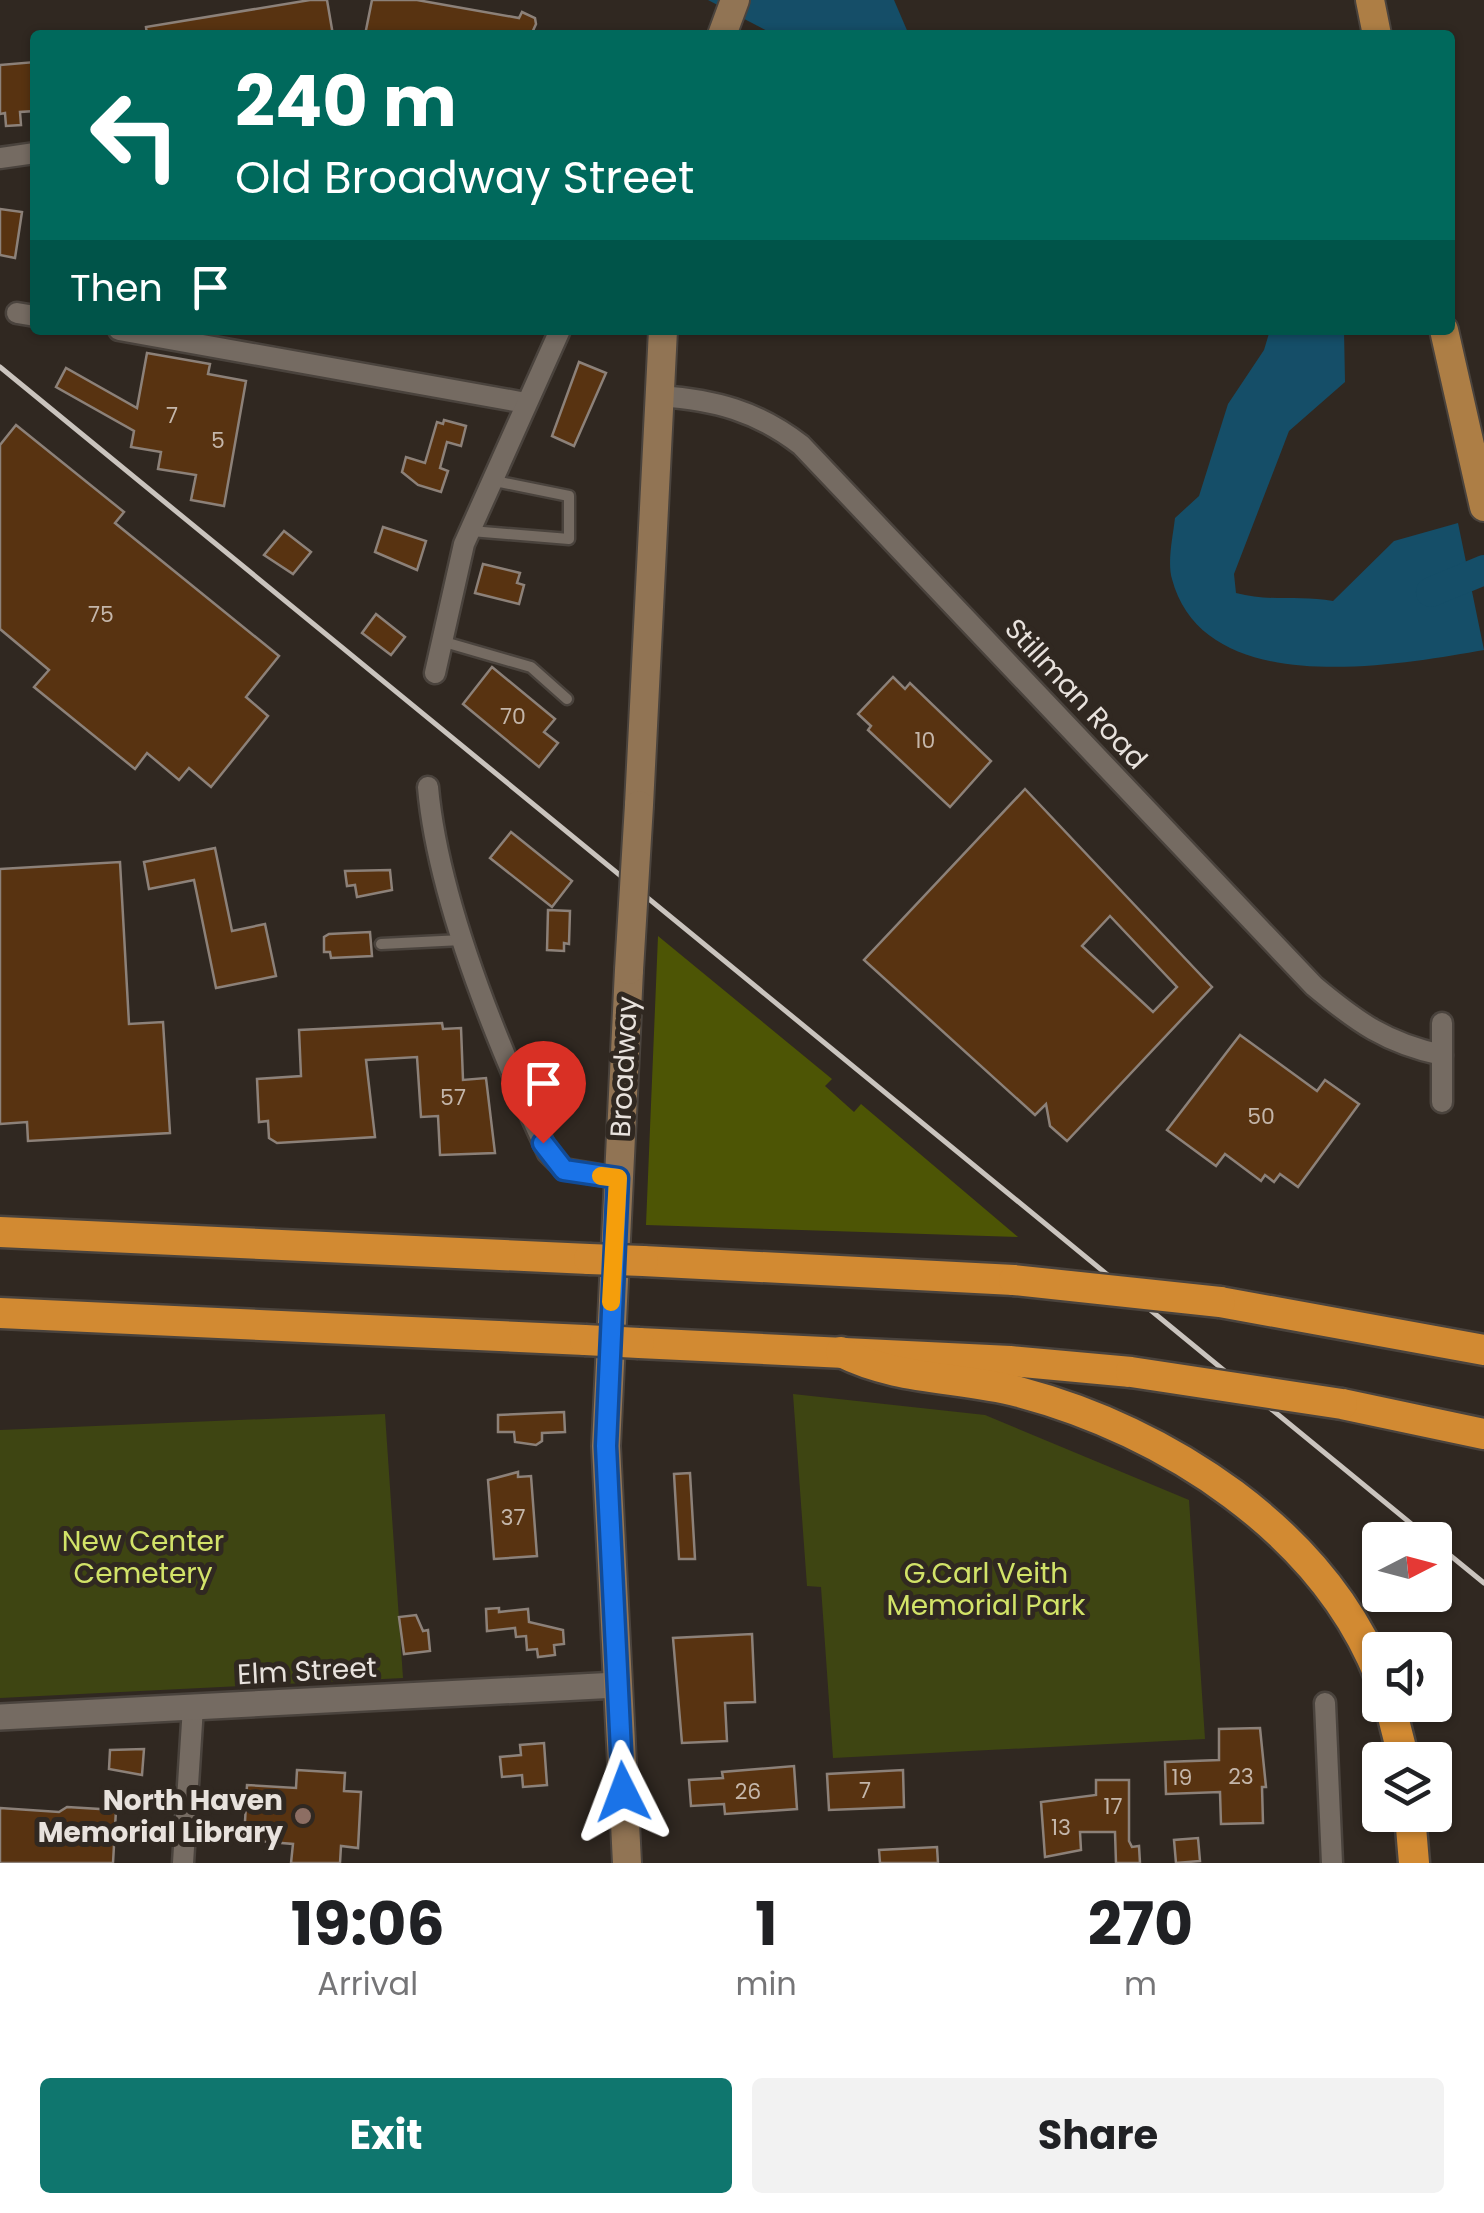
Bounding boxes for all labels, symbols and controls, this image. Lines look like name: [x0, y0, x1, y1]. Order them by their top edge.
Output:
text: 240 m: [235, 52, 457, 151]
icon: left: [70, 70, 200, 200]
text: Old Broadway Street: [235, 146, 694, 209]
icon: arrive: [183, 260, 238, 315]
text: Then: [70, 261, 163, 314]
house number: 7: [166, 400, 178, 431]
house number: 5: [211, 425, 225, 456]
house number: 75: [88, 599, 114, 630]
street label: Stillman Road: [996, 610, 1156, 778]
house number: 70: [500, 701, 526, 732]
house number: 10: [915, 725, 935, 756]
street label: Broadway: [601, 995, 647, 1138]
pin: [501, 1041, 586, 1144]
icon: arrive: [516, 1056, 571, 1111]
house number: 57: [440, 1082, 466, 1113]
house number: 50: [1247, 1101, 1275, 1132]
house number: 37: [501, 1502, 525, 1533]
park label: New Center Cemetery: [62, 1522, 224, 1593]
north arrow: [1362, 1522, 1452, 1612]
map controls: [1362, 1522, 1452, 1832]
park label: G.Carl Veith Memorial Park: [887, 1554, 1086, 1625]
button: sound: [1362, 1632, 1452, 1722]
street label: Elm Street: [236, 1648, 378, 1694]
position arrow: [571, 1740, 675, 1844]
button: layers: [1362, 1742, 1452, 1832]
house number: 23: [1228, 1761, 1254, 1792]
house number: 19: [1172, 1762, 1192, 1793]
house number: 7: [859, 1775, 871, 1806]
house number: 26: [735, 1776, 761, 1807]
place label: North Haven Memorial Library: [38, 1781, 283, 1852]
house number: 17: [1103, 1791, 1123, 1822]
marker: North Haven Memorial Library: [292, 1805, 314, 1827]
house number: 13: [1051, 1812, 1071, 1843]
text: 19:06: [291, 1882, 445, 1966]
text: 1: [755, 1882, 777, 1966]
text: 270: [1088, 1882, 1193, 1966]
text: Arrival: [317, 1961, 418, 2006]
text: min: [736, 1961, 797, 2006]
text: m: [1124, 1961, 1157, 2006]
button: Exit: [40, 2078, 732, 2193]
button: Share: [752, 2078, 1444, 2193]

